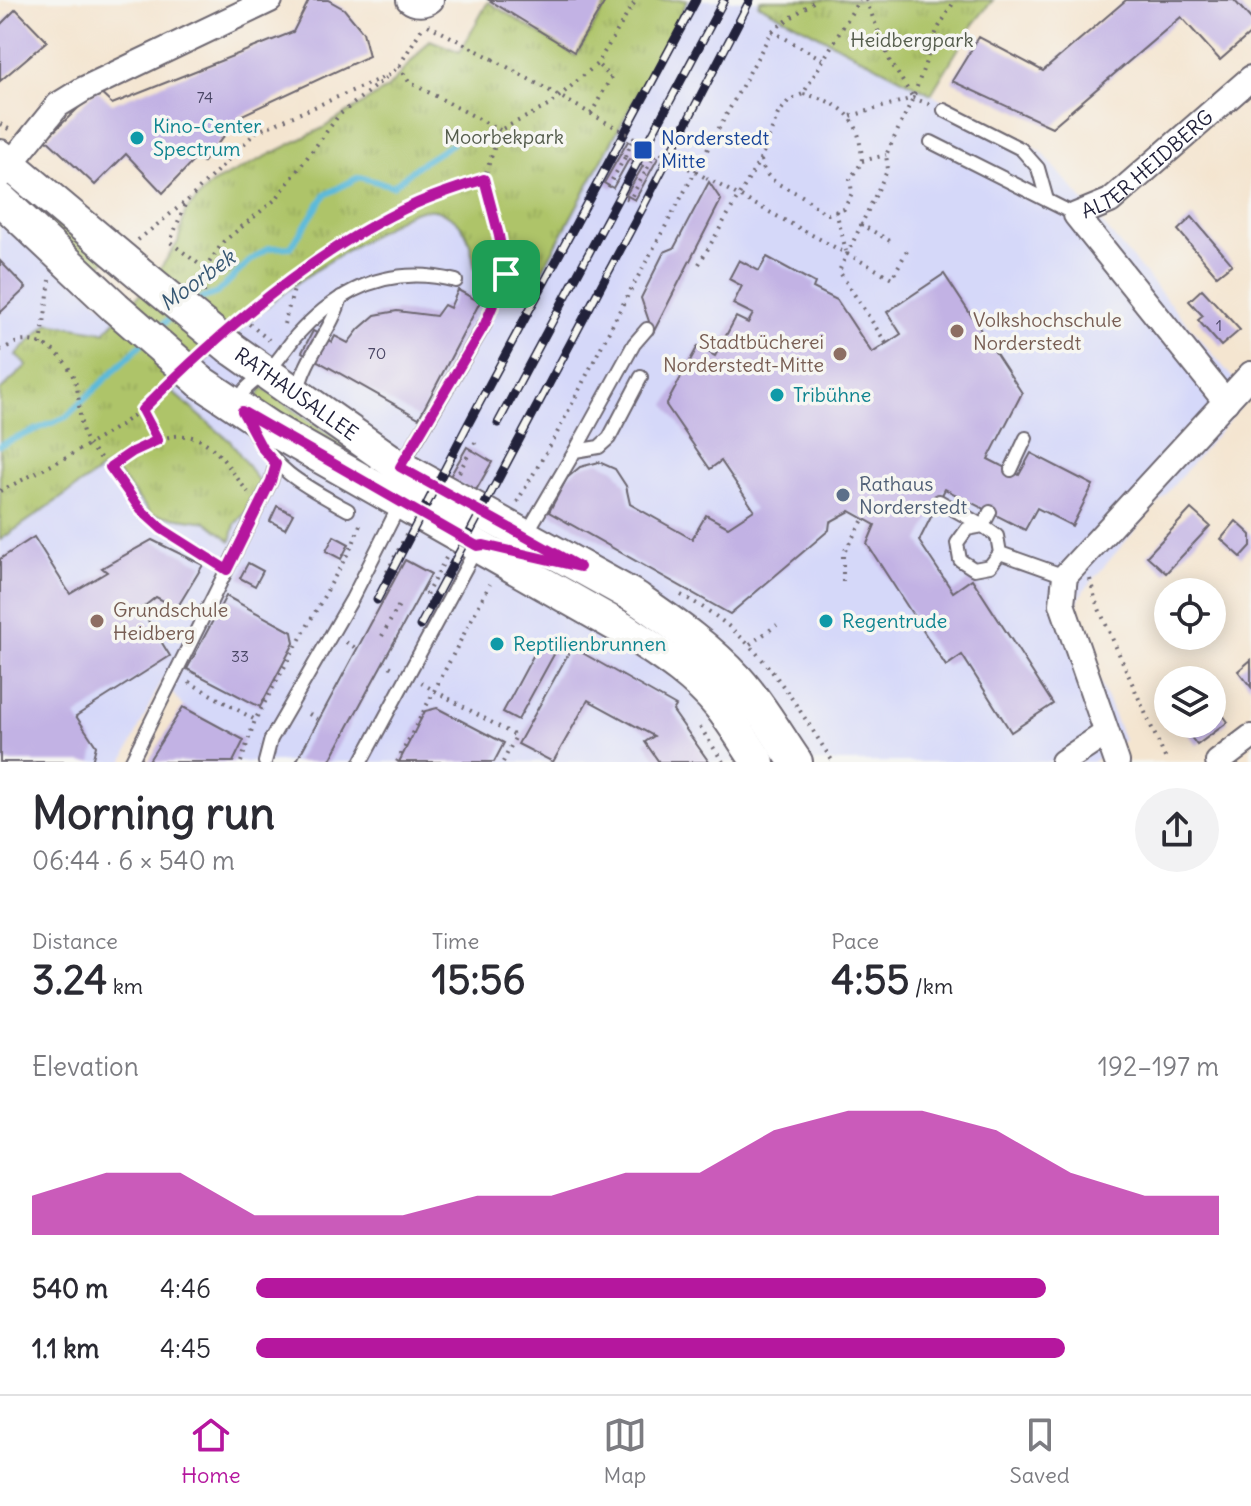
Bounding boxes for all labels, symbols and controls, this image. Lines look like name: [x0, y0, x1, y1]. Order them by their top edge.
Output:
park label: Heidbergpark: [850, 27, 974, 52]
house number: 74: [197, 87, 213, 107]
street label: ALTER HEIDBERG: [1078, 104, 1218, 223]
place label: Kino-Center Spectrum: [153, 113, 262, 161]
park label: Moorbekpark: [444, 124, 564, 149]
place label: Norderstedt Mitte: [661, 125, 770, 173]
marker: Kino-Center Spectrum: [128, 129, 146, 147]
marker: Norderstedt Mitte: [632, 139, 654, 161]
pin: [472, 240, 540, 308]
water label: Moorbek: [154, 242, 242, 317]
icon: arrive: [484, 252, 528, 296]
place label: Volkshochschule Norderstedt: [973, 307, 1122, 355]
house number: 1: [1216, 315, 1222, 335]
marker: Volkshochschule Norderstedt: [948, 322, 966, 340]
place label: Stadtbücherei Norderstedt-Mitte: [663, 329, 824, 377]
street label: RATHAUSALLEE: [230, 342, 363, 446]
house number: 70: [368, 343, 386, 363]
marker: Stadtbücherei Norderstedt-Mitte: [831, 345, 849, 363]
place label: Tribühne: [793, 382, 871, 407]
marker: Tribühne: [768, 386, 786, 404]
place label: Rathaus Norderstedt: [859, 471, 968, 519]
marker: Rathaus Norderstedt: [834, 486, 852, 504]
map controls: [1154, 578, 1226, 738]
button: locate: [1154, 578, 1226, 650]
place label: Grundschule Heidberg: [113, 597, 228, 645]
place label: Regentrude: [842, 608, 947, 633]
marker: Grundschule Heidberg: [88, 612, 106, 630]
marker: Regentrude: [817, 612, 835, 630]
place label: Reptilienbrunnen: [513, 631, 666, 656]
marker: Reptilienbrunnen: [488, 635, 506, 653]
house number: 33: [231, 646, 249, 666]
button: layers: [1154, 666, 1226, 738]
text: Morning run: [32, 786, 275, 841]
button: share: [1135, 788, 1219, 872]
text: 06:44 · 6 × 540 m: [32, 844, 235, 877]
text: Distance: [32, 927, 118, 955]
text: Time: [432, 927, 479, 955]
text: Pace: [831, 927, 879, 955]
text: 3.24: [32, 955, 107, 1005]
text: 15:56: [432, 955, 526, 1005]
text: 4:55: [831, 955, 910, 1005]
text: km: [107, 972, 143, 1000]
text: /km: [910, 972, 953, 1000]
text: Elevation: [32, 1050, 139, 1083]
text: 192–197 m: [1098, 1050, 1219, 1083]
text: 540 m: [32, 1272, 108, 1305]
text: 4:46: [160, 1272, 211, 1305]
text: 1.1 km: [32, 1332, 99, 1365]
text: 4:45: [160, 1332, 211, 1365]
tab: Home: [181, 1413, 241, 1489]
tab: Map: [603, 1413, 647, 1489]
tab: Saved: [1009, 1413, 1070, 1489]

